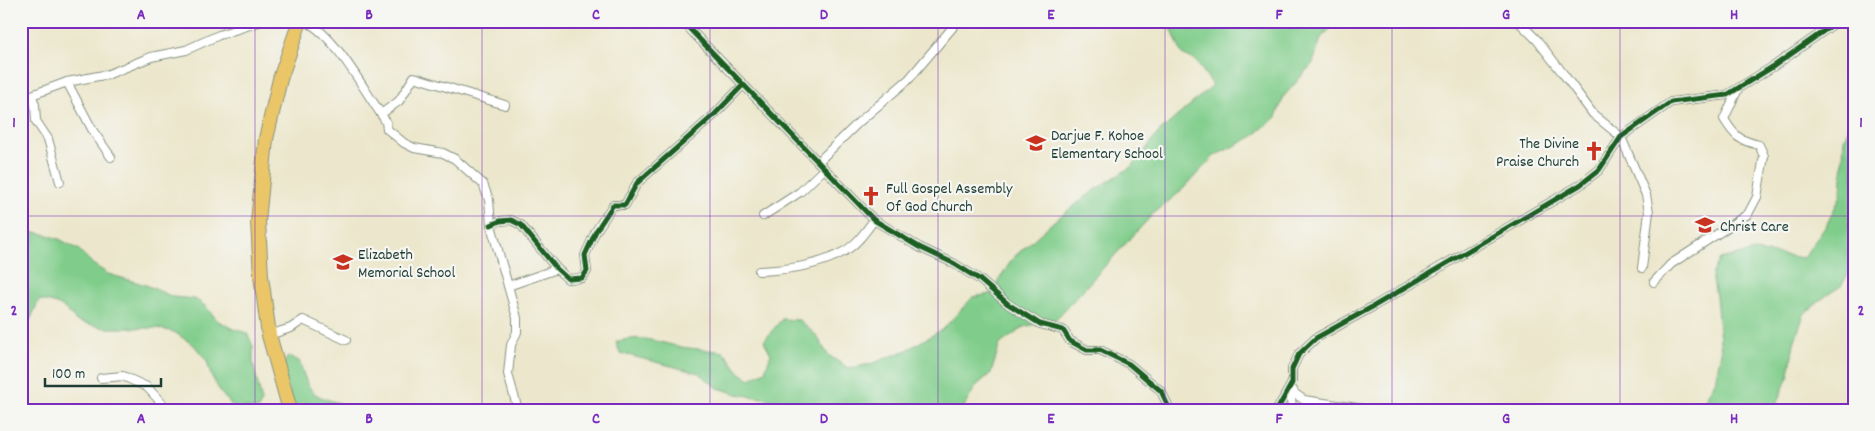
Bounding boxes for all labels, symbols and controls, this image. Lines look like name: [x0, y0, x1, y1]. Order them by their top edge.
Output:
text: A: [137, 4, 146, 27]
text: B: [365, 4, 373, 27]
text: C: [592, 4, 600, 27]
text: D: [820, 4, 829, 27]
text: E: [1047, 4, 1055, 27]
text: F: [1275, 4, 1283, 27]
text: G: [1502, 4, 1510, 27]
text: H: [1730, 4, 1738, 27]
text: 1: [12, 112, 16, 135]
text: 1: [1859, 112, 1863, 135]
place label: Darjue F. Kohoe Elementary School: [1051, 125, 1163, 166]
school or university icon: Darjue F. Kohoe Elementary School: [1025, 132, 1047, 154]
place label: The Divine Praise Church: [1496, 133, 1579, 174]
church icon: The Divine Praise Church: [1583, 140, 1605, 162]
place label: Full Gospel Assembly Of God Church: [886, 178, 1013, 219]
church icon: Full Gospel Assembly Of God Church: [860, 185, 882, 207]
school or university icon: Christ Care: [1694, 214, 1716, 236]
place label: Christ Care: [1720, 216, 1789, 239]
place label: Elizabeth Memorial School: [358, 244, 455, 285]
school or university icon: Elizabeth Memorial School: [332, 251, 354, 273]
text: 2: [11, 300, 18, 323]
text: 2: [1858, 300, 1865, 323]
scale bar: [45, 356, 161, 388]
text: 100 m: [52, 364, 85, 386]
text: A: [137, 408, 146, 431]
text: B: [365, 408, 373, 431]
text: C: [592, 408, 600, 431]
text: D: [820, 408, 829, 431]
text: E: [1047, 408, 1055, 431]
text: F: [1275, 408, 1283, 431]
text: G: [1502, 408, 1510, 431]
text: H: [1730, 408, 1738, 431]

